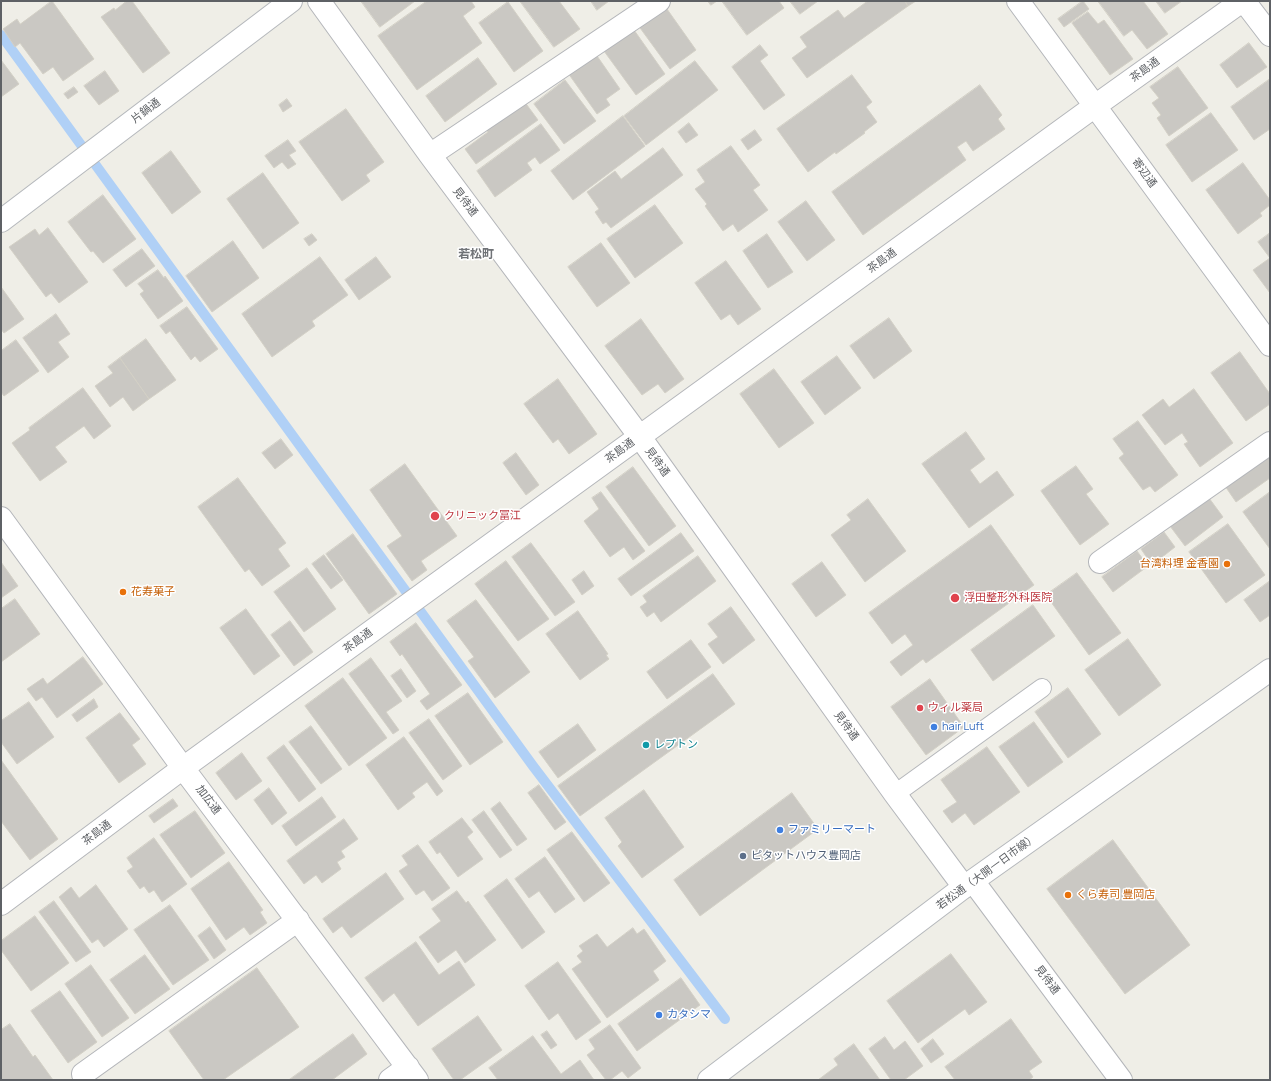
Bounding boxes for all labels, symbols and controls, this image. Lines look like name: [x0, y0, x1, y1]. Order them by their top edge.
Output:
street label: 茶島通: [1128, 55, 1162, 85]
street label: 片鍋通: [129, 96, 163, 126]
street label: 寄辺通: [1129, 156, 1159, 190]
street label: 見待通: [450, 185, 480, 219]
street label: 茶島通: [865, 246, 899, 276]
district label: 若松町: [458, 248, 494, 262]
street label: 茶島通: [603, 436, 637, 466]
street label: 見待通: [642, 445, 672, 479]
place label: クリニック冨江: [444, 509, 521, 523]
marker: クリニック冨江: [429, 510, 441, 522]
place label: 台湾料理 金香園: [1140, 557, 1219, 571]
marker: 台湾料理 金香園: [1222, 559, 1232, 569]
place label: 花寿菓子: [131, 585, 175, 599]
marker: 花寿菓子: [118, 587, 128, 597]
place label: 浮田整形外科医院: [964, 591, 1052, 605]
marker: 浮田整形外科医院: [949, 592, 961, 604]
street label: 茶島通: [341, 626, 375, 656]
place label: ウィル薬局: [928, 701, 983, 715]
marker: ウィル薬局: [915, 703, 925, 713]
street label: 見待通: [831, 709, 861, 743]
place label: hair Luft: [942, 720, 984, 734]
marker: hair Luft: [929, 722, 939, 732]
place label: レプトン: [654, 738, 698, 752]
marker: レプトン: [641, 740, 651, 750]
street label: 加広通: [193, 783, 223, 817]
street label: 茶島通: [80, 818, 114, 848]
place label: ファミリーマート: [788, 823, 876, 837]
marker: ファミリーマート: [775, 825, 785, 835]
street label: 若松通（大開一日市線）: [934, 831, 1040, 913]
place label: ピタットハウス豊岡店: [751, 849, 861, 863]
marker: ピタットハウス豊岡店: [738, 851, 748, 861]
place label: くら寿司 豊岡店: [1076, 888, 1155, 902]
marker: くら寿司 豊岡店: [1063, 890, 1073, 900]
street label: 見待通: [1032, 963, 1062, 997]
place label: カタシマ: [667, 1008, 711, 1022]
marker: カタシマ: [654, 1010, 664, 1020]

